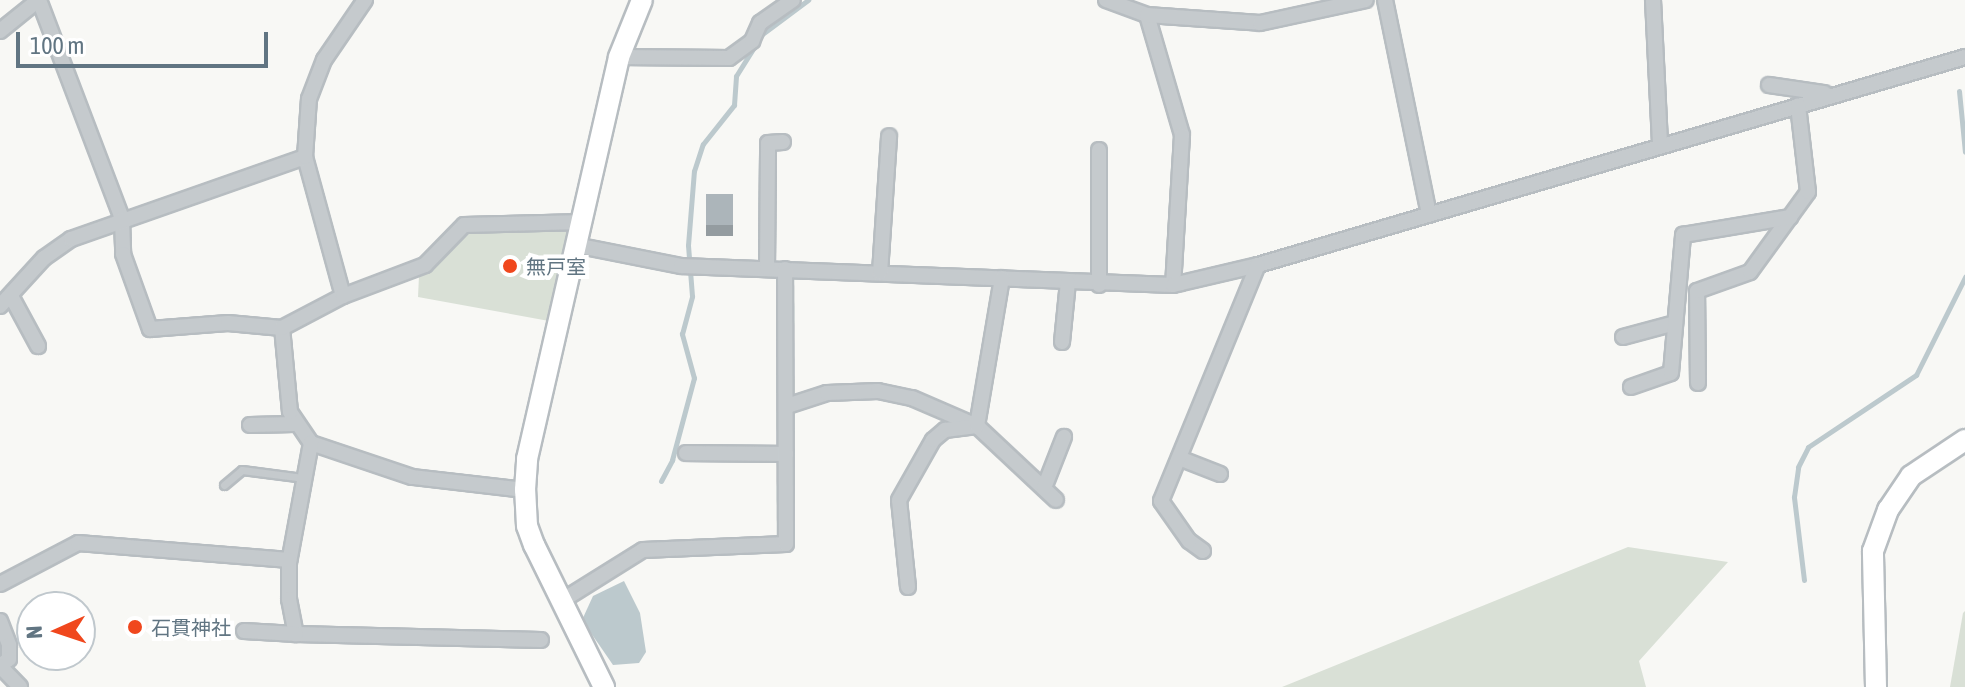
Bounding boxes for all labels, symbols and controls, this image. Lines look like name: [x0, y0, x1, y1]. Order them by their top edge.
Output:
scale bar: [20, 16, 272, 66]
text: 100 m: [30, 32, 84, 59]
place label: 無戸室: [526, 254, 586, 278]
marker: 無戸室: [501, 257, 519, 275]
north arrow: [16, 591, 96, 671]
place label: 石貫神社: [151, 615, 231, 639]
marker: 石貫神社: [126, 618, 144, 636]
text: N: [21, 625, 47, 639]

